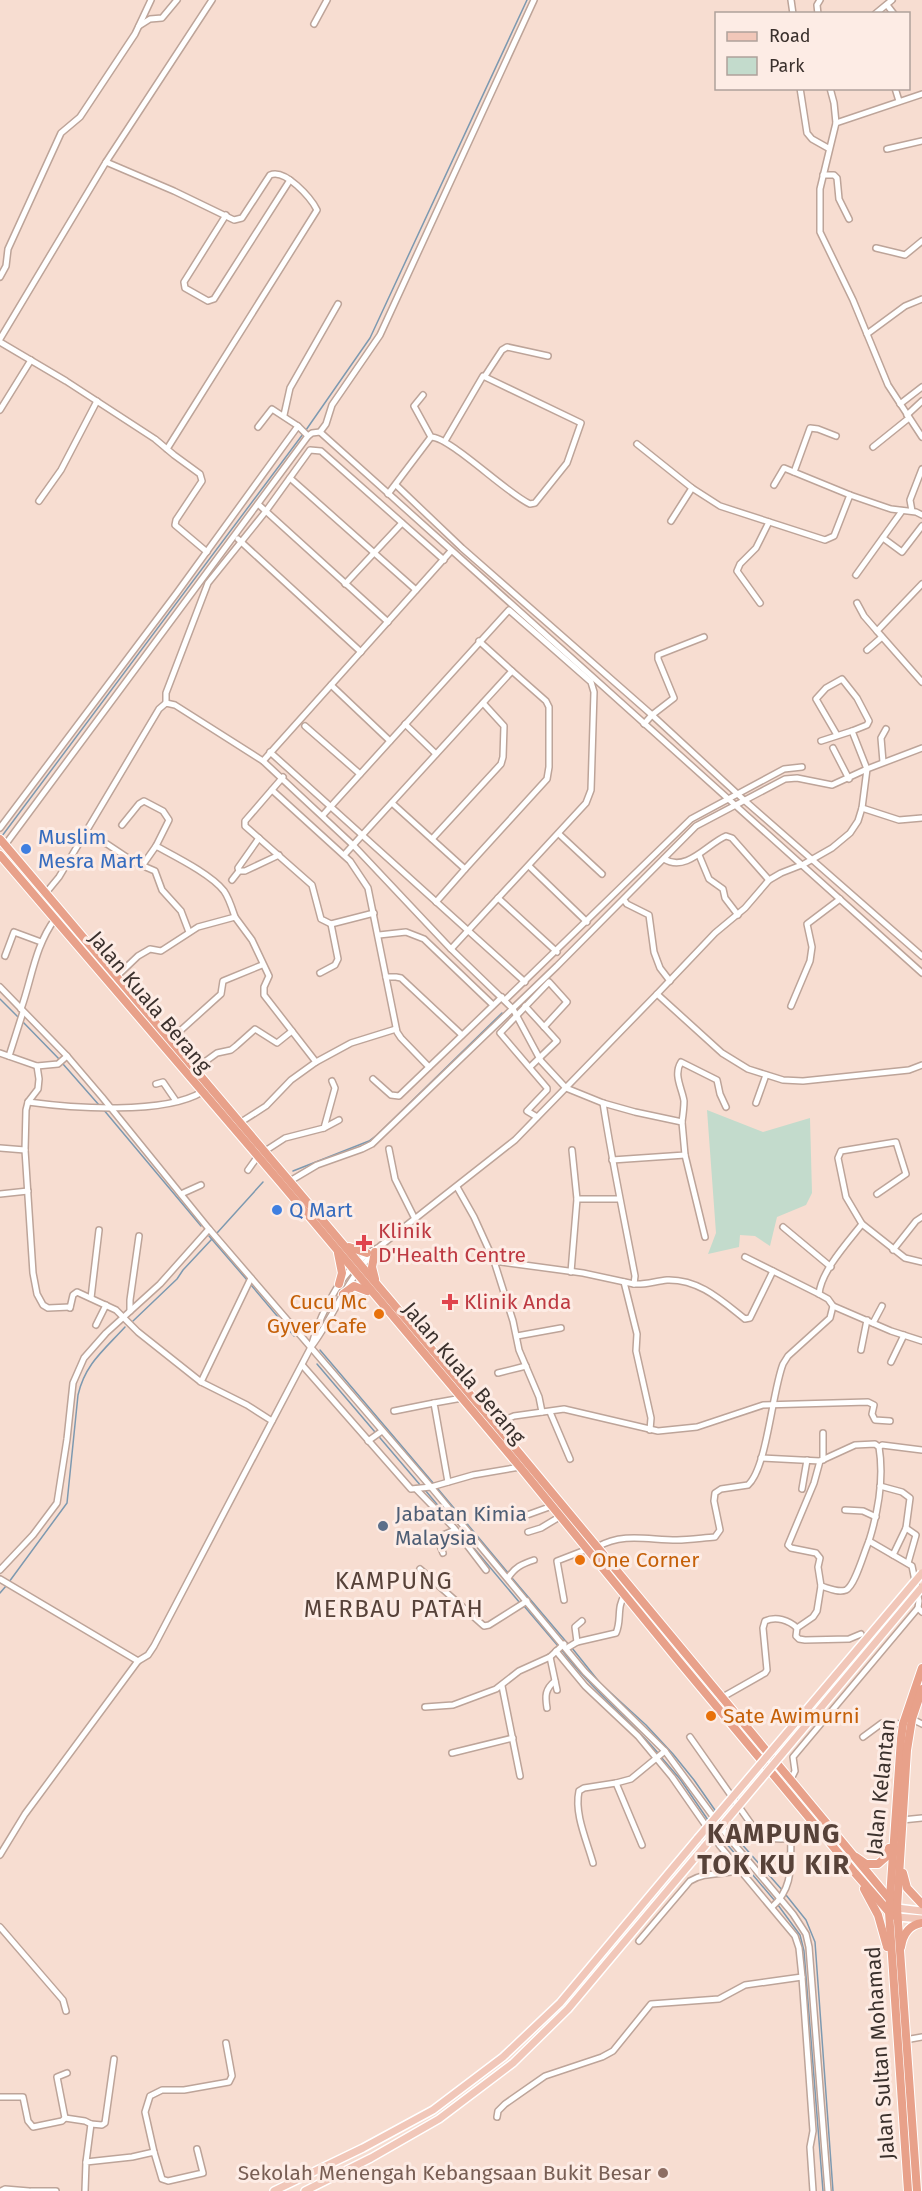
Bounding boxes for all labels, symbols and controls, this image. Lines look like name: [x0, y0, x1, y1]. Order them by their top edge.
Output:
legend: [715, 12, 910, 90]
text: Road: [769, 25, 811, 47]
text: Park: [769, 55, 805, 77]
place label: Muslim Mesra Mart: [38, 824, 144, 874]
marker: Muslim Mesra Mart: [19, 842, 33, 856]
street label: Jalan Kuala Berang: [83, 926, 217, 1079]
place label: Q Mart: [289, 1197, 353, 1223]
marker: Q Mart: [270, 1203, 284, 1217]
place label: Klinik D'Health Centre: [378, 1218, 526, 1268]
marker: Klinik D'Health Centre: [355, 1234, 373, 1252]
place label: Cucu Mc Gyver Cafe: [267, 1289, 367, 1339]
place label: Klinik Anda: [464, 1289, 571, 1315]
marker: Klinik Anda: [441, 1293, 459, 1311]
street label: Jalan Kuala Berang: [397, 1297, 531, 1450]
marker: Cucu Mc Gyver Cafe: [372, 1307, 386, 1321]
place label: Jabatan Kimia Malaysia: [395, 1501, 527, 1551]
marker: Jabatan Kimia Malaysia: [376, 1519, 390, 1533]
place label: One Corner: [592, 1547, 699, 1573]
marker: One Corner: [573, 1553, 587, 1567]
district label: KAMPUNG MERBAU PATAH: [304, 1567, 484, 1623]
place label: Sate Awimurni: [723, 1703, 860, 1729]
marker: Sate Awimurni: [704, 1709, 718, 1723]
street label: Jalan Kelantan: [861, 1717, 901, 1857]
district label: KAMPUNG TOK KU KIR: [697, 1818, 851, 1881]
street label: Jalan Sultan Mohamad: [860, 1945, 900, 2161]
place label: Sekolah Menengah Kebangsaan Bukit Besar: [238, 2160, 651, 2186]
marker: Sekolah Menengah Kebangsaan Bukit Besar: [656, 2166, 670, 2180]

